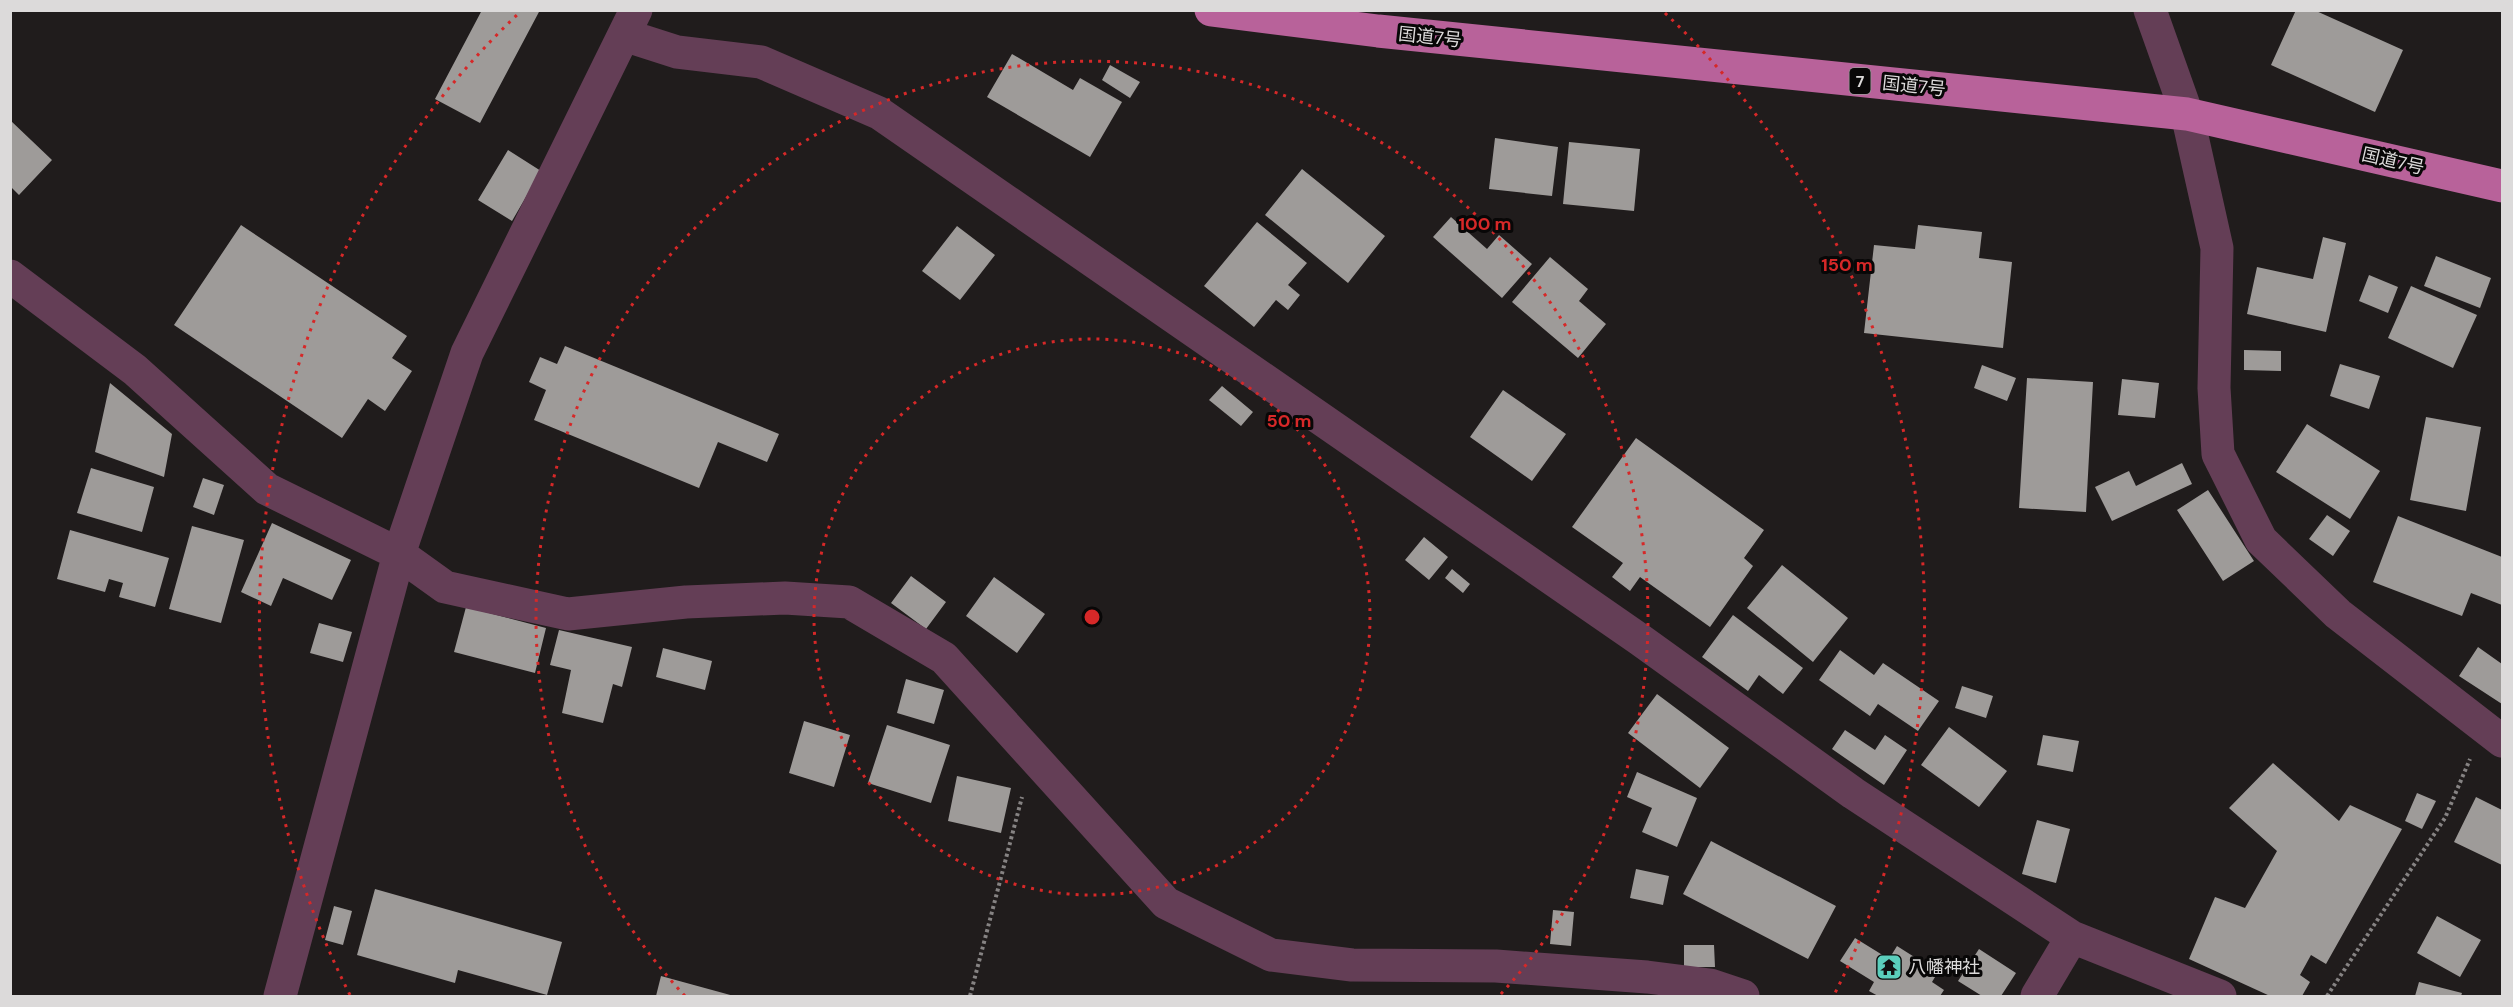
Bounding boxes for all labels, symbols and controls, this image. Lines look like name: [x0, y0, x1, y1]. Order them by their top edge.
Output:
street label: 国道7号: [1397, 22, 1463, 52]
road number: 7: [1850, 68, 1870, 94]
street label: 国道7号: [1881, 71, 1947, 101]
street label: 国道7号: [2359, 142, 2427, 180]
text: 100 m: [1458, 212, 1512, 236]
text: 150 m: [1821, 253, 1873, 277]
text: 50 m: [1266, 409, 1312, 433]
centre of rings: [1082, 607, 1102, 627]
temple icon: 八幡神社: [1874, 952, 1904, 982]
place label: 八幡神社: [1908, 955, 1980, 979]

